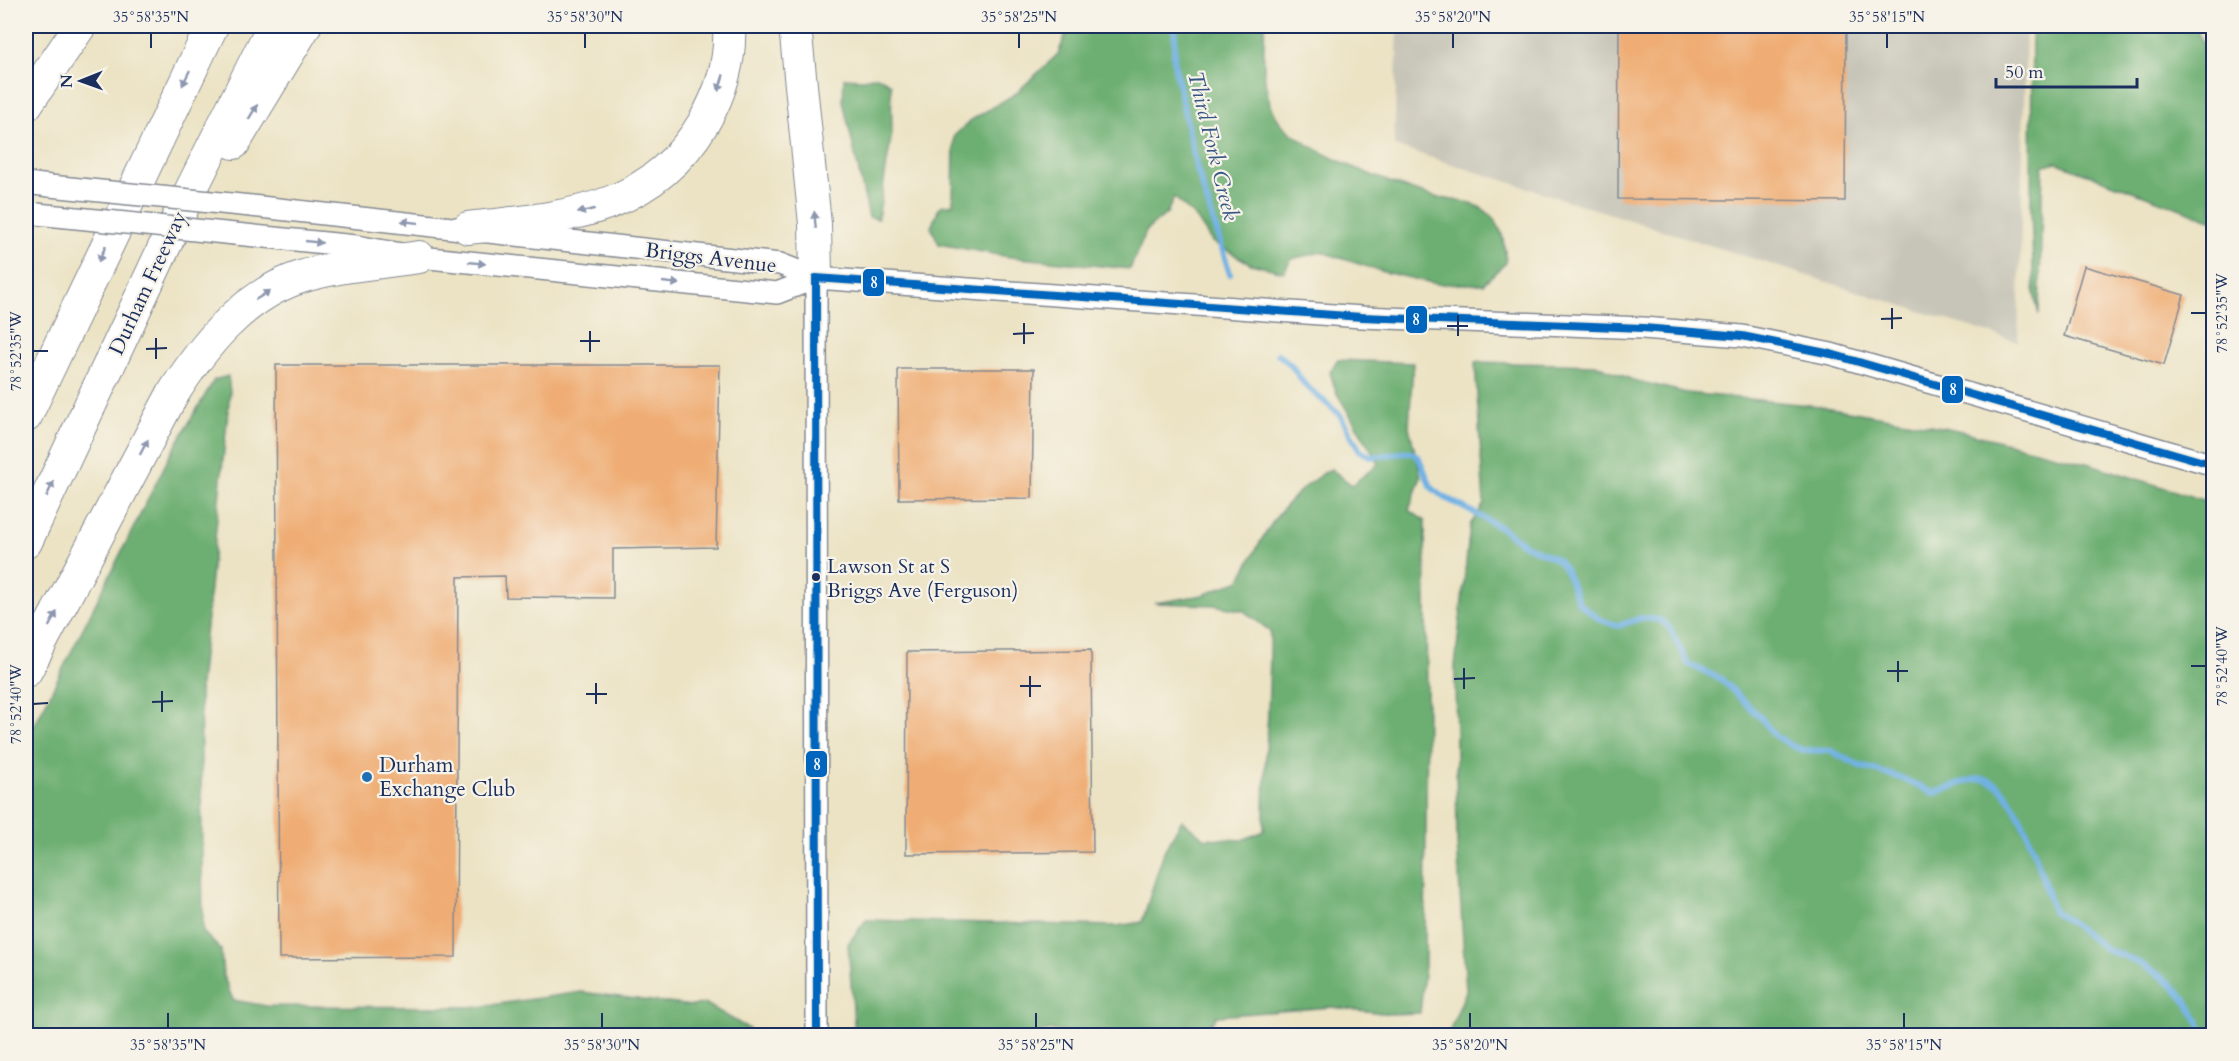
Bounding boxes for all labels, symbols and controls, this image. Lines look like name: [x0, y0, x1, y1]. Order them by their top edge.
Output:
text: 35°58'35"N: [113, 7, 189, 27]
text: 35°58'30"N: [547, 7, 623, 27]
text: 35°58'25"N: [981, 7, 1057, 27]
text: 35°58'20"N: [1415, 7, 1491, 27]
text: 35°58'15"N: [1849, 7, 1925, 27]
north arrow: [51, 51, 111, 111]
scale bar: [1996, 51, 2137, 89]
text: 50 m: [2005, 60, 2044, 85]
water label: Third Fork Creek: [1180, 68, 1246, 224]
one-way arrow: [181, 69, 190, 86]
text: N: [56, 74, 78, 88]
one-way arrow: [716, 74, 726, 92]
one-way arrow: [248, 103, 258, 120]
street label: Durham Freeway: [102, 206, 194, 360]
one-way arrow: [577, 207, 595, 216]
one-way arrow: [810, 210, 820, 229]
one-way arrow: [400, 217, 419, 227]
street label: Briggs Avenue: [644, 236, 778, 280]
one-way arrow: [305, 237, 324, 247]
one-way arrow: [97, 245, 106, 262]
one-way arrow: [468, 258, 487, 268]
line badge: 8: [862, 268, 885, 297]
text: 8: [870, 272, 878, 294]
text: 78°52'35"W: [2212, 273, 2232, 353]
one-way arrow: [662, 278, 681, 288]
one-way arrow: [255, 289, 271, 300]
line badge: 8: [1405, 305, 1428, 334]
text: 8: [1412, 309, 1420, 331]
text: 78°52'35"W: [6, 311, 26, 391]
line badge: 8: [1941, 375, 1964, 404]
text: 8: [1949, 379, 1957, 401]
one-way arrow: [140, 438, 149, 455]
one-way arrow: [46, 481, 55, 498]
place label: Lawson St at S Briggs Ave (Ferguson): [827, 553, 1018, 604]
marker: Lawson St at S Briggs Ave (Ferguson): [810, 571, 822, 583]
one-way arrow: [48, 610, 58, 627]
text: 78°52'40"W: [2212, 626, 2232, 706]
text: 78°52'40"W: [6, 664, 26, 744]
line badge: 8: [805, 750, 828, 778]
place label: Durham Exchange Club: [379, 751, 516, 804]
text: 8: [813, 754, 821, 776]
marker: Durham Exchange Club: [360, 770, 374, 784]
text: 35°58'35"N: [130, 1035, 206, 1055]
text: 35°58'30"N: [564, 1035, 640, 1055]
text: 35°58'25"N: [998, 1035, 1074, 1055]
text: 35°58'20"N: [1432, 1035, 1508, 1055]
text: 35°58'15"N: [1866, 1035, 1942, 1055]

